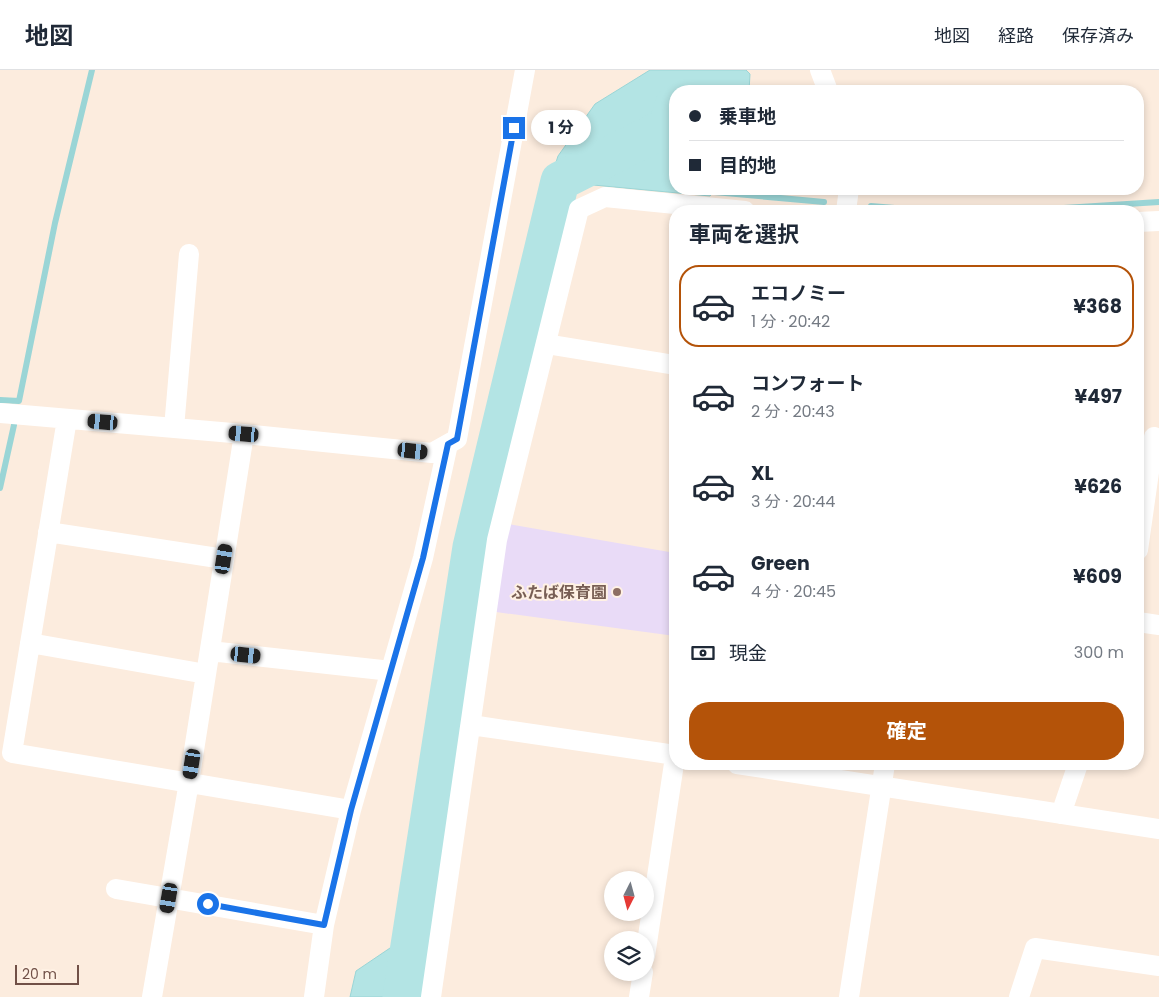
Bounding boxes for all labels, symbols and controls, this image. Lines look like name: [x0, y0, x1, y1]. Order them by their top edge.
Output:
text: 地図: [25, 19, 73, 52]
text: 地図: [934, 23, 970, 48]
text: 経路: [998, 23, 1034, 48]
text: 保存済み: [1062, 23, 1134, 48]
text: 乗車地: [719, 103, 776, 130]
callout: 1 分: [532, 110, 592, 146]
text: 1 分: [548, 116, 574, 139]
route end: [503, 117, 525, 139]
text: 目的地: [719, 152, 776, 179]
text: 車両を選択: [689, 219, 799, 250]
text: エコノミー: [751, 280, 846, 307]
icon: car: [691, 284, 736, 329]
text: ¥368: [1073, 293, 1122, 320]
text: 1 分 · 20:42: [751, 310, 830, 333]
text: コンフォート: [751, 370, 864, 397]
icon: car: [691, 374, 736, 419]
text: ¥497: [1075, 383, 1122, 410]
text: 2 分 · 20:43: [751, 400, 835, 423]
car: [87, 413, 118, 431]
car: [228, 425, 259, 443]
car: [397, 442, 428, 460]
text: XL: [751, 460, 774, 487]
icon: car: [691, 464, 736, 509]
text: ¥626: [1074, 473, 1122, 500]
text: 3 分 · 20:44: [751, 490, 835, 513]
car: [214, 543, 233, 575]
text: Green: [751, 550, 810, 577]
icon: car: [691, 554, 736, 599]
text: ¥609: [1073, 563, 1122, 590]
text: 4 分 · 20:45: [751, 580, 836, 603]
place label: ふたば保育園: [511, 581, 607, 604]
marker: ふたば保育園: [611, 586, 623, 598]
icon: cash: [689, 639, 717, 667]
text: 現金: [729, 640, 767, 667]
text: 300 m: [1074, 641, 1124, 664]
car: [230, 646, 261, 664]
button: 確定: [689, 702, 1124, 760]
car: [182, 748, 201, 780]
north arrow: [604, 871, 654, 921]
map controls: [604, 871, 654, 981]
car: [159, 882, 178, 914]
route start: [197, 893, 219, 915]
button: layers: [604, 931, 654, 981]
scale bar: [15, 962, 79, 985]
text: 20 m: [22, 964, 57, 984]

